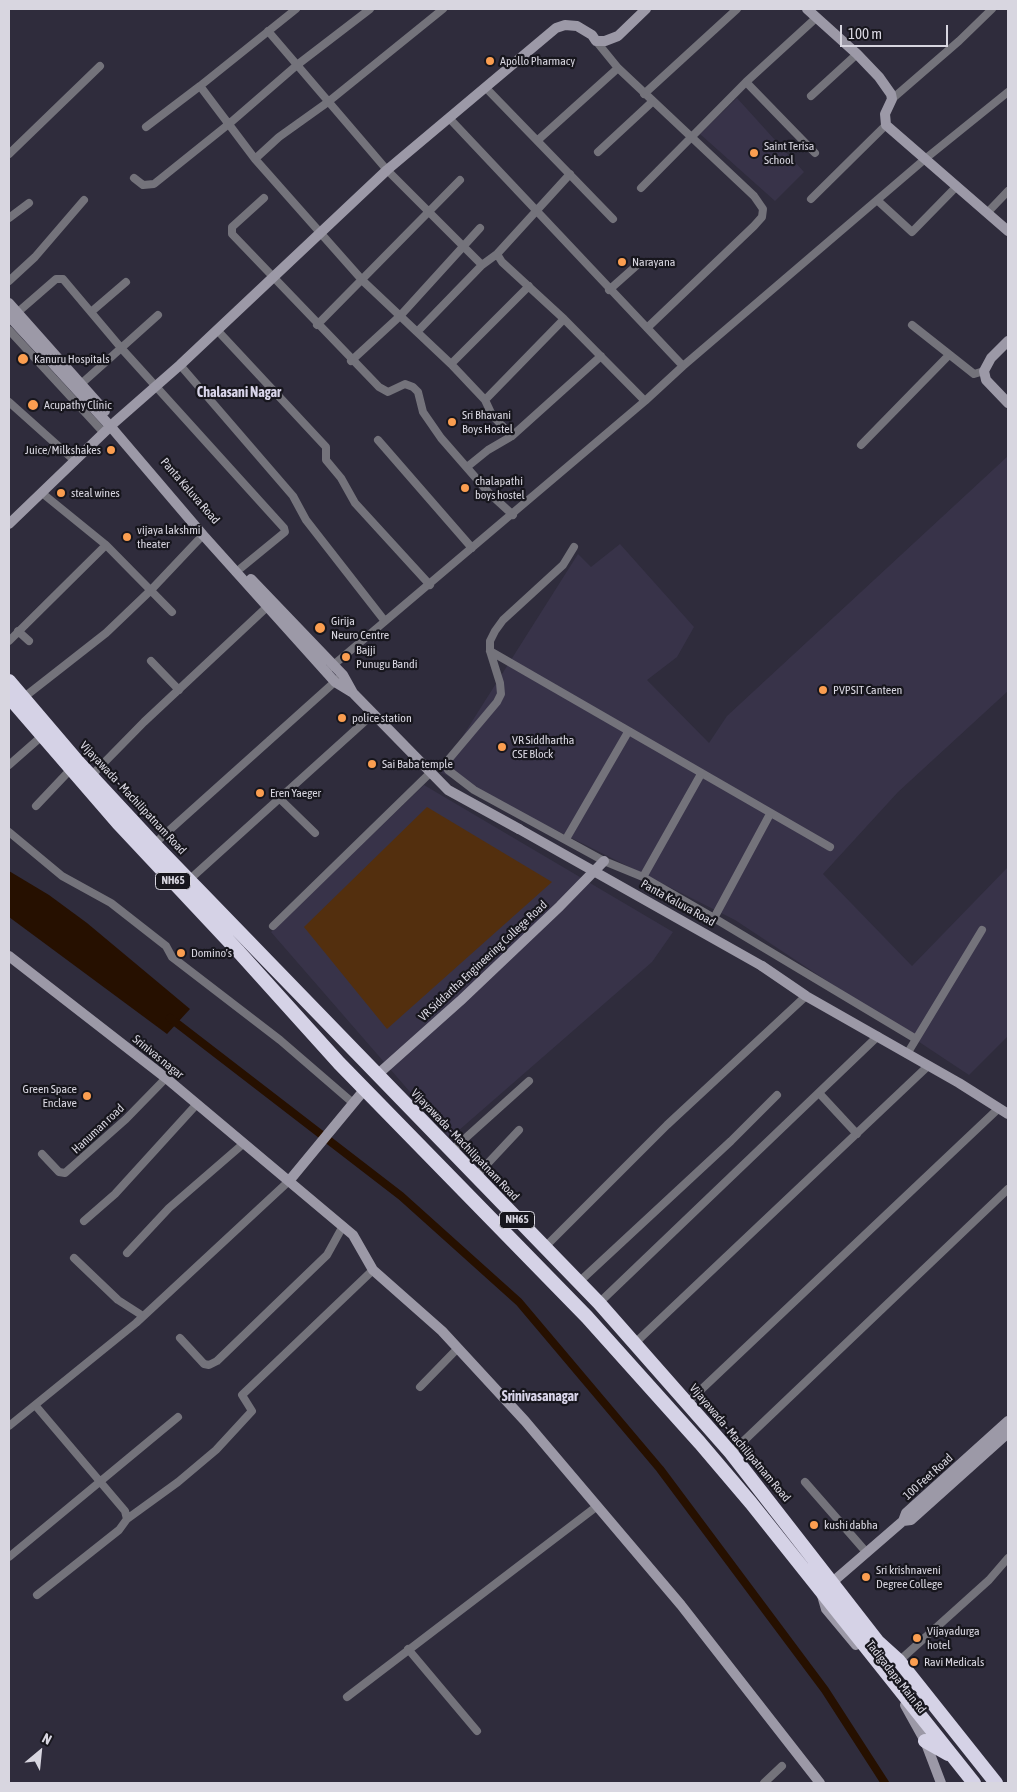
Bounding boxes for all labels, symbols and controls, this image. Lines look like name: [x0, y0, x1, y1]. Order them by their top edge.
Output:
scale bar: [842, 15, 950, 47]
text: 100 m: [848, 25, 882, 42]
place label: Apollo Pharmacy: [500, 54, 575, 68]
marker: Apollo Pharmacy: [484, 55, 496, 67]
place label: Saint Terisa School: [764, 139, 814, 167]
marker: Saint Terisa School: [748, 147, 760, 159]
place label: Narayana: [632, 255, 675, 269]
marker: Narayana: [616, 256, 628, 268]
marker: Kanuru Hospitals: [16, 352, 30, 366]
place label: Kanuru Hospitals: [34, 352, 110, 366]
district label: Chalasani Nagar: [197, 385, 281, 401]
marker: Acupathy Clinic: [26, 398, 40, 412]
place label: Acupathy Clinic: [44, 398, 112, 412]
place label: Sri Bhavani Boys Hostel: [462, 408, 513, 436]
marker: Sri Bhavani Boys Hostel: [446, 416, 458, 428]
place label: Juice/Milkshakes: [25, 443, 101, 457]
marker: Juice/Milkshakes: [105, 444, 117, 456]
street label: Panta Kaluva Road: [157, 455, 223, 527]
place label: chalapathi boys hostel: [475, 474, 525, 502]
marker: chalapathi boys hostel: [459, 482, 471, 494]
place label: steal wines: [71, 486, 120, 500]
marker: steal wines: [55, 487, 67, 499]
place label: vijaya lakshmi theater: [137, 523, 201, 551]
marker: vijaya lakshmi theater: [121, 531, 133, 543]
place label: Girija Neuro Centre: [331, 614, 389, 642]
marker: Girija Neuro Centre: [313, 621, 327, 635]
place label: Bajji Punugu Bandi: [356, 643, 417, 671]
marker: Bajji Punugu Bandi: [340, 651, 352, 663]
place label: PVPSIT Canteen: [833, 683, 902, 697]
marker: PVPSIT Canteen: [817, 684, 829, 696]
place label: police station: [352, 711, 412, 725]
marker: police station: [336, 712, 348, 724]
place label: VR Siddhartha CSE Block: [512, 733, 574, 761]
street label: Vijayawada - Machilipatnam Road: [77, 738, 189, 858]
marker: VR Siddhartha CSE Block: [496, 741, 508, 753]
place label: Sai Baba temple: [382, 757, 453, 771]
marker: Sai Baba temple: [366, 758, 378, 770]
place label: Eren Yaeger: [270, 786, 321, 800]
marker: Eren Yaeger: [254, 787, 266, 799]
road number: NH65: [156, 872, 190, 889]
street label: Panta Kaluva Road: [638, 877, 718, 929]
street label: VR Siddartha Engineering College Road: [416, 898, 550, 1024]
place label: Domino's: [191, 946, 232, 960]
marker: Domino's: [175, 947, 187, 959]
street label: Srinivas nagar: [130, 1032, 186, 1082]
place label: Green Space Enclave: [23, 1082, 77, 1110]
street label: Vijayawada - Machilipatnam Road: [408, 1086, 522, 1204]
marker: Green Space Enclave: [81, 1090, 93, 1102]
street label: Hanuman road: [69, 1101, 127, 1157]
road number: NH65: [500, 1212, 534, 1228]
street label: Vijayawada - Machilipatnam Road: [686, 1381, 794, 1505]
district label: Srinivasanagar: [502, 1389, 578, 1405]
street label: 100 Feet Road: [900, 1451, 956, 1503]
place label: kushi dabha: [824, 1518, 878, 1532]
marker: kushi dabha: [808, 1519, 820, 1531]
place label: Sri krishnaveni Degree College: [876, 1563, 942, 1591]
marker: Sri krishnaveni Degree College: [860, 1571, 872, 1583]
place label: Vijayadurga hotel: [927, 1624, 980, 1652]
marker: Vijayadurga hotel: [911, 1632, 923, 1644]
street label: Tadigadapa Main Rd: [863, 1638, 929, 1716]
place label: Ravi Medicals: [924, 1655, 984, 1669]
marker: Ravi Medicals: [908, 1656, 920, 1668]
north arrow: [15, 1727, 65, 1777]
text: N: [40, 1730, 54, 1748]

